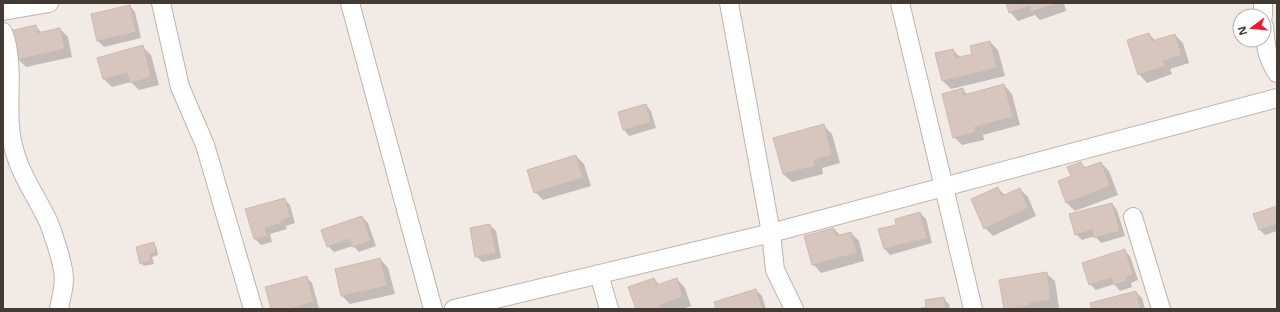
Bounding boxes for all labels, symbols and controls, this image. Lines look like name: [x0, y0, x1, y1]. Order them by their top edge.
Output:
north arrow: [1232, 8, 1272, 48]
text: N: [1233, 25, 1250, 37]

